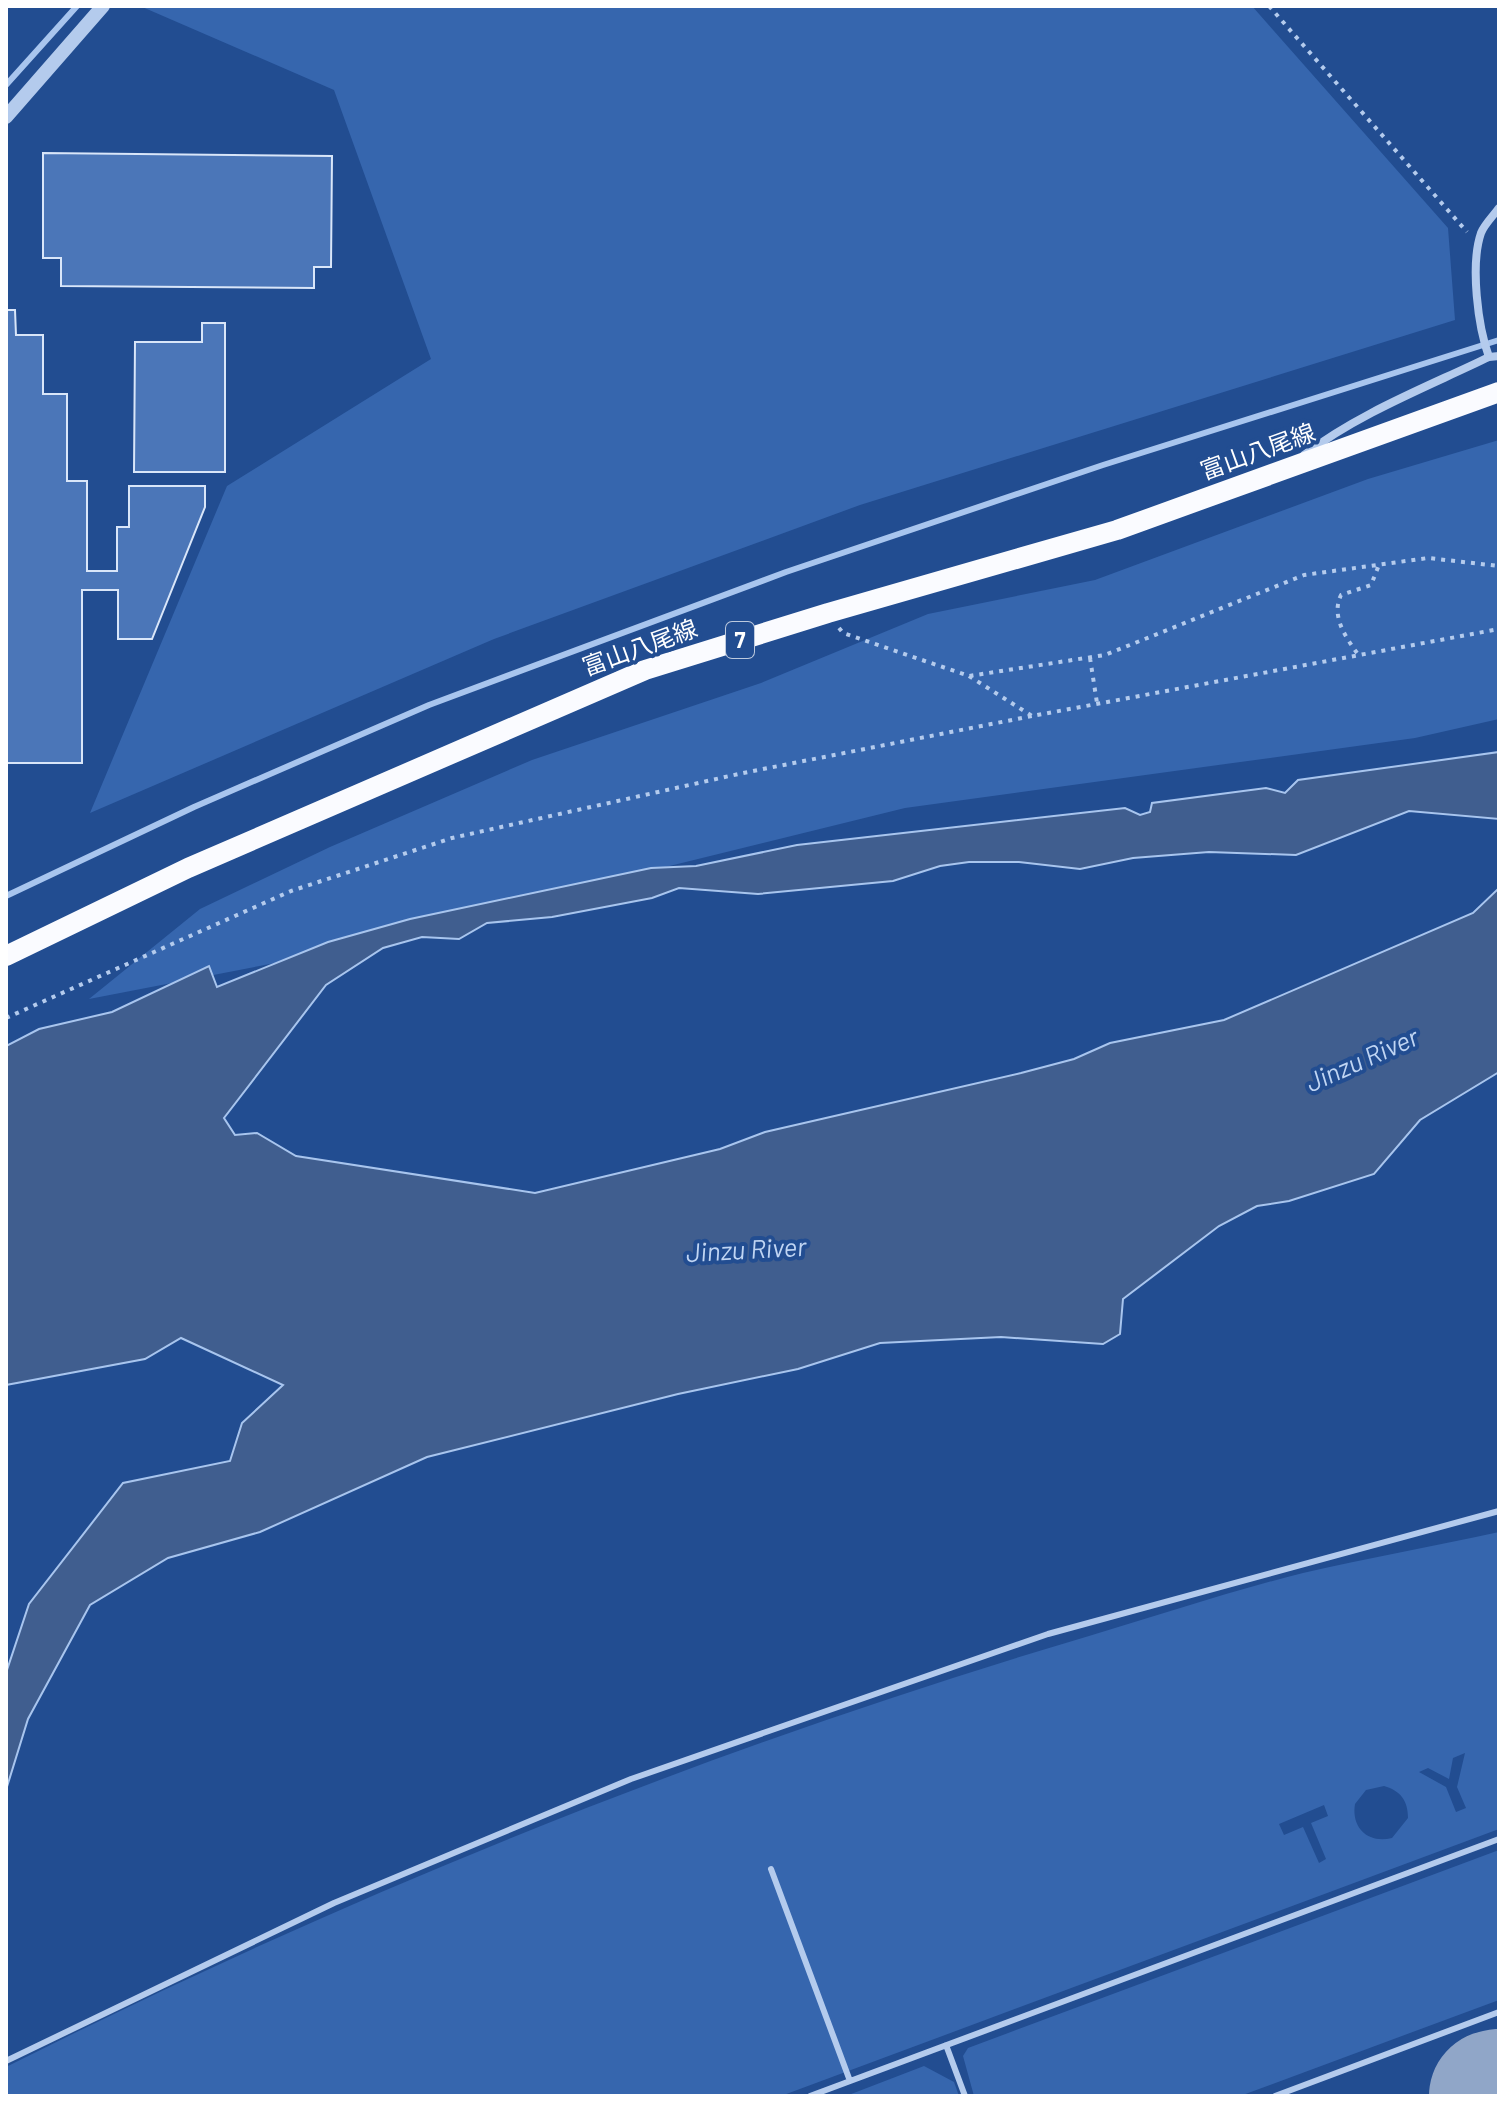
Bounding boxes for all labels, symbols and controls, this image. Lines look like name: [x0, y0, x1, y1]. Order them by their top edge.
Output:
street label: 富山八尾線: [1196, 416, 1319, 485]
street label: 富山八尾線: [578, 612, 701, 681]
road number: 7: [726, 622, 754, 658]
water label: Jinzu River: [1300, 1020, 1423, 1097]
water label: Jinzu River: [685, 1230, 808, 1267]

